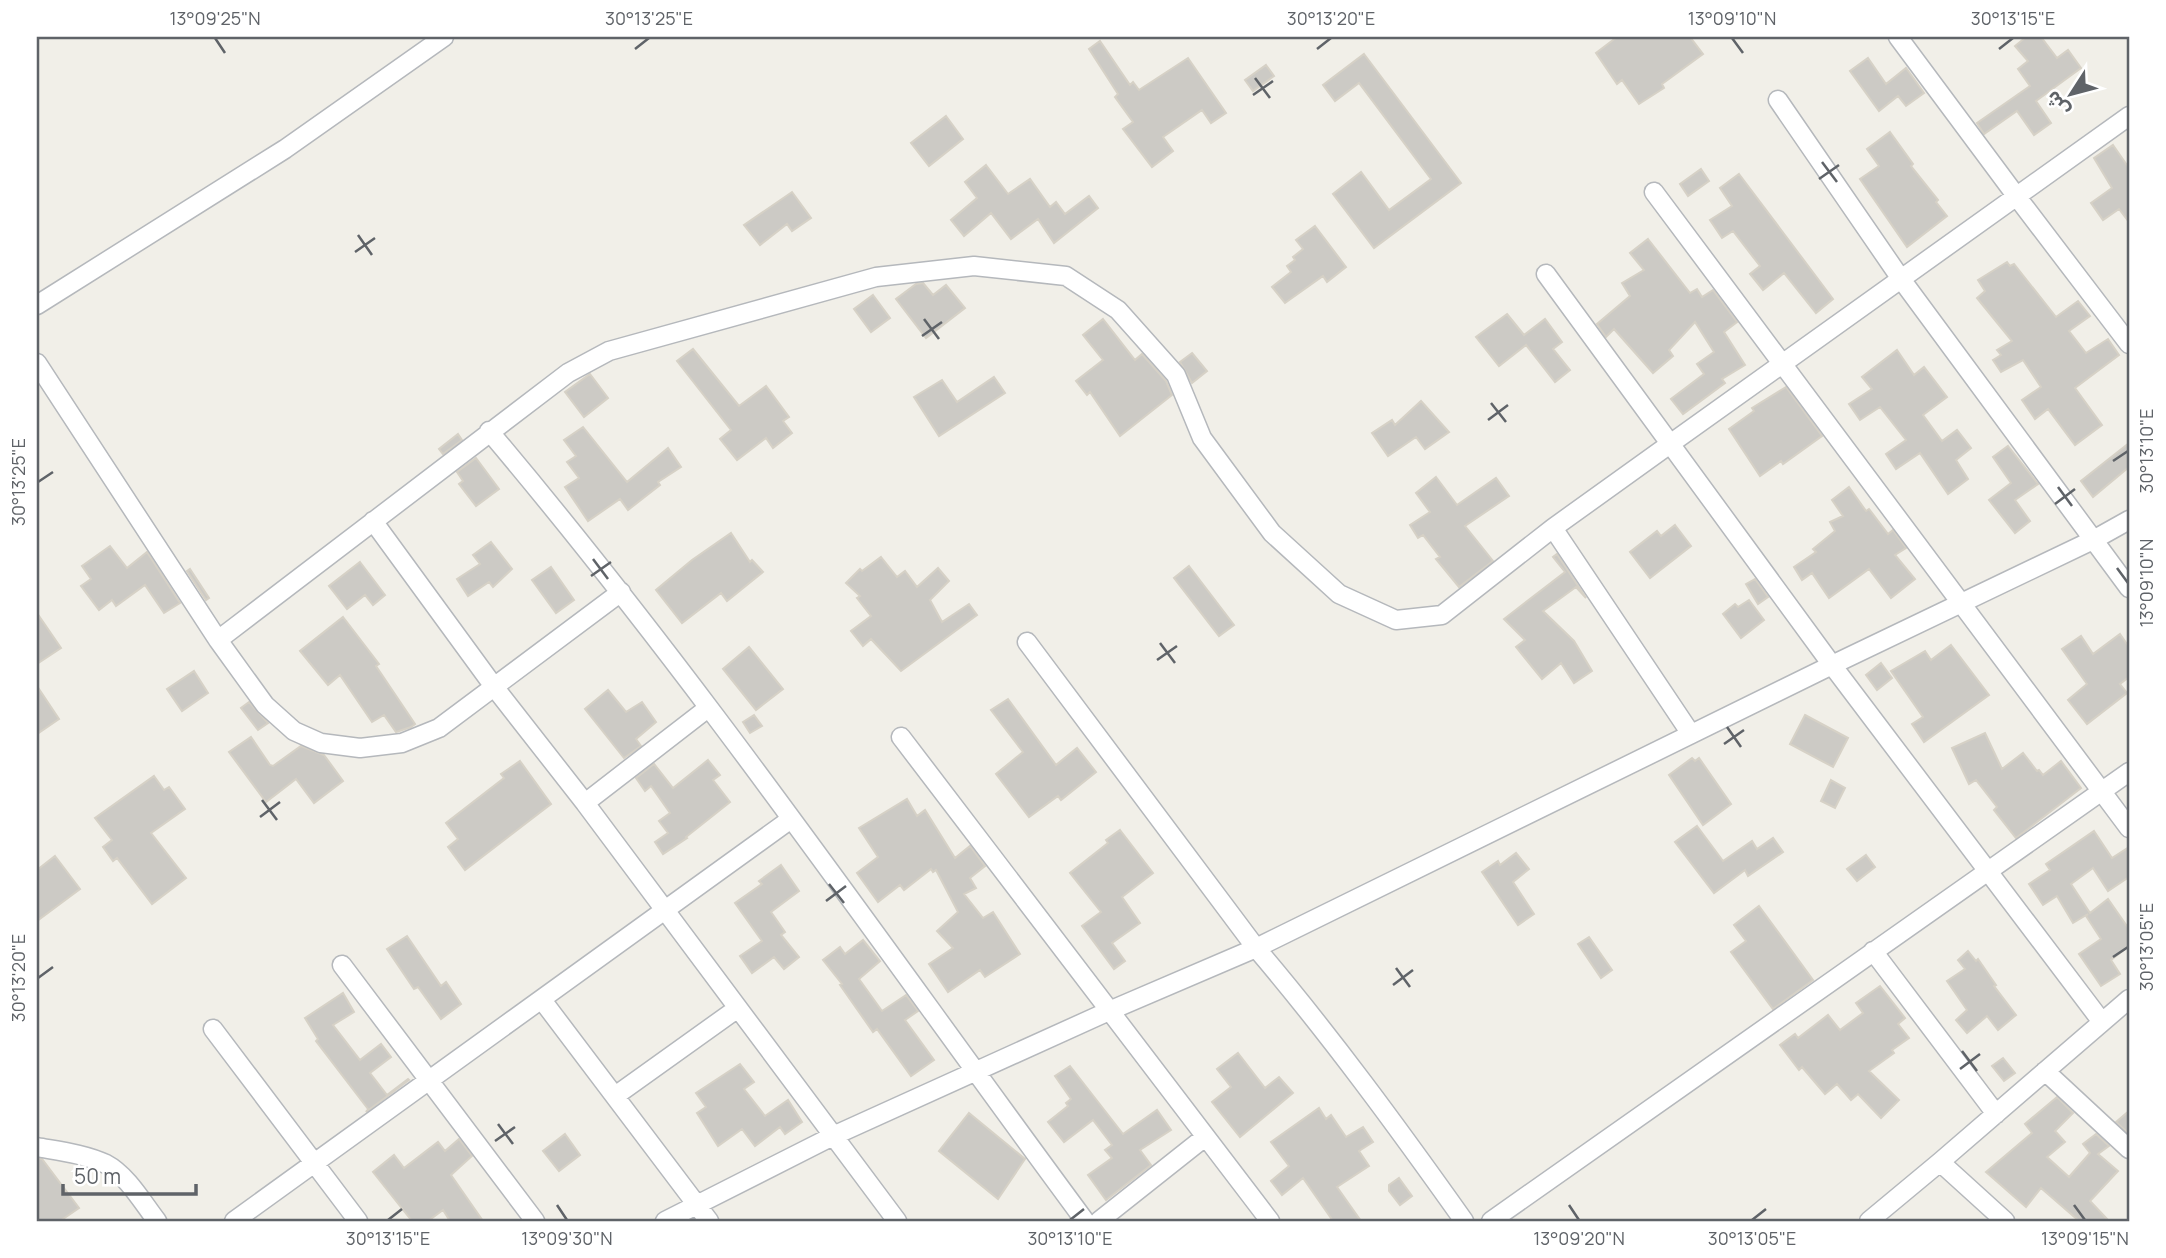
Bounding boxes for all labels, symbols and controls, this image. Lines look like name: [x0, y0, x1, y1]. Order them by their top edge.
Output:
text: 13°09'25"N: [169, 6, 261, 30]
text: 30°13'25"E: [605, 6, 693, 30]
text: 30°13'20"E: [1287, 6, 1375, 30]
text: 13°09'10"N: [1688, 6, 1776, 30]
text: 30°13'15"E: [1971, 6, 2055, 30]
north arrow: [2036, 60, 2106, 130]
text: ش: [2039, 86, 2075, 122]
text: 30°13'10"E: [2134, 408, 2158, 494]
text: 30°13'25"E: [6, 438, 30, 526]
text: 13°09'10"N: [2134, 539, 2158, 627]
text: 30°13'05"E: [2134, 903, 2158, 991]
text: 30°13'20"E: [6, 934, 30, 1022]
scale bar: [63, 1153, 196, 1197]
text: 50 m: [74, 1162, 121, 1190]
text: 30°13'15"E: [346, 1226, 430, 1250]
text: 13°09'30"N: [521, 1226, 613, 1250]
text: 30°13'10"E: [1027, 1226, 1113, 1250]
text: 13°09'20"N: [1533, 1226, 1625, 1250]
text: 30°13'05"E: [1708, 1226, 1796, 1250]
text: 13°09'15"N: [2041, 1226, 2129, 1250]

